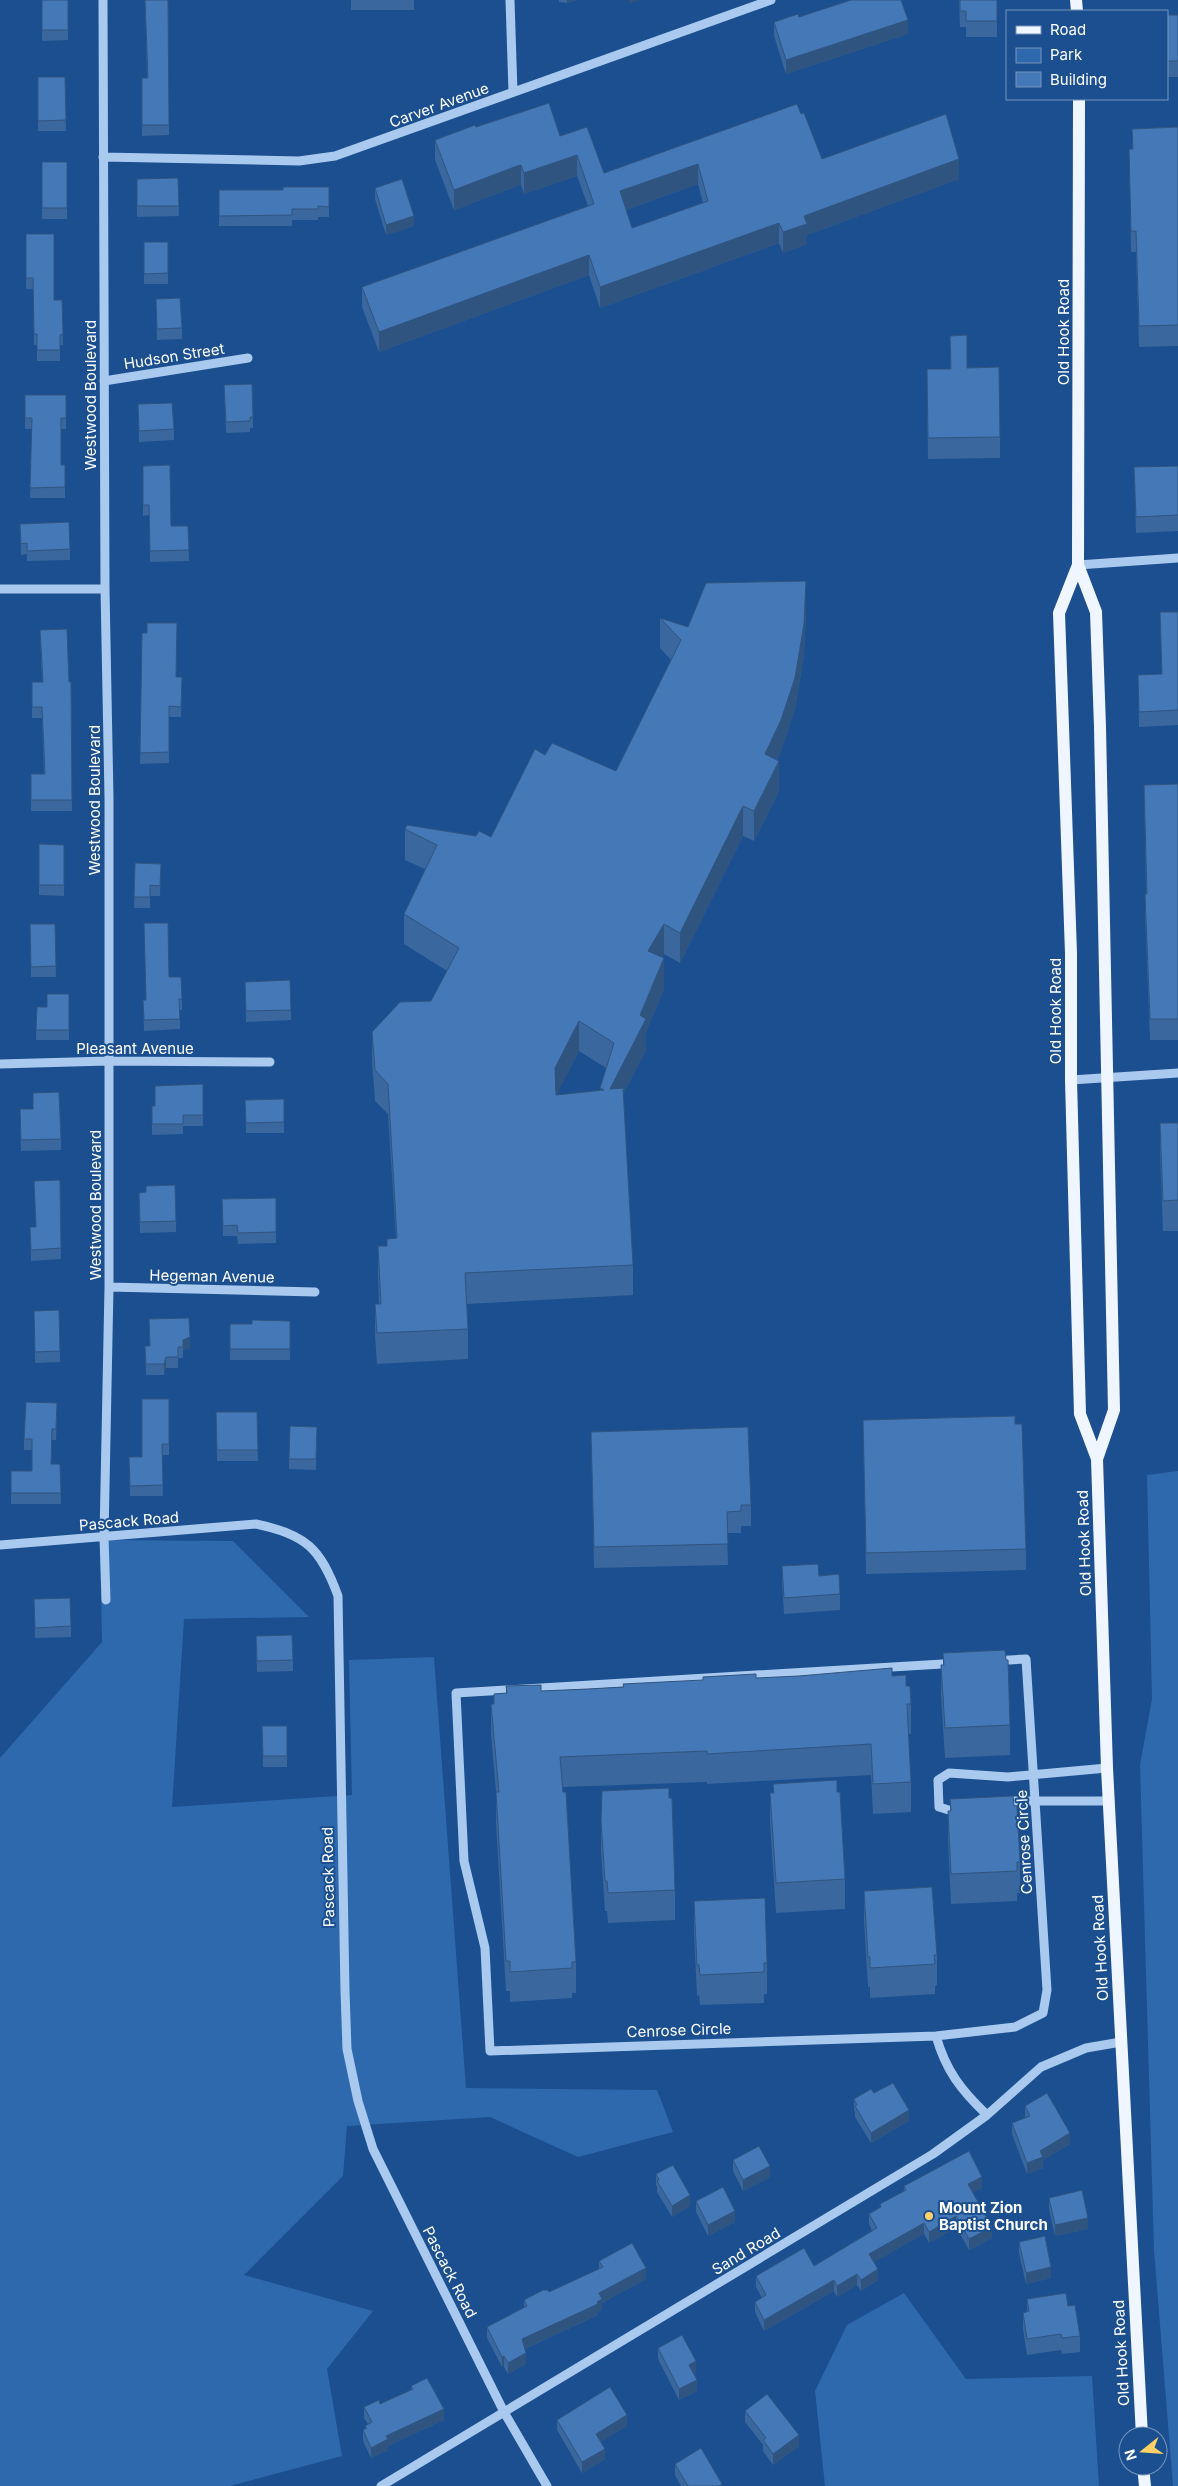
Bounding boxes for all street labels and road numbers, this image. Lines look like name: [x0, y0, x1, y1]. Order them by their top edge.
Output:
street label: Carver Avenue: [387, 78, 491, 132]
street label: Old Hook Road: [1054, 279, 1073, 385]
street label: Westwood Boulevard: [81, 320, 100, 470]
street label: Hudson Street: [122, 339, 226, 373]
street label: Westwood Boulevard: [85, 725, 104, 875]
street label: Old Hook Road: [1046, 958, 1065, 1064]
street label: Pleasant Avenue: [76, 1039, 194, 1058]
street label: Westwood Boulevard: [86, 1130, 105, 1280]
street label: Hegeman Avenue: [149, 1265, 275, 1287]
street label: Old Hook Road: [1073, 1490, 1095, 1596]
street label: Pascack Road: [78, 1507, 180, 1535]
street label: Cenrose Circle: [1012, 1789, 1036, 1895]
street label: Pascack Road: [318, 1827, 338, 1927]
street label: Old Hook Road: [1088, 1894, 1112, 2002]
street label: Cenrose Circle: [626, 2019, 732, 2041]
street label: Pascack Road: [419, 2223, 481, 2321]
street label: Sand Road: [708, 2223, 784, 2279]
street label: Old Hook Road: [1109, 2299, 1133, 2407]

